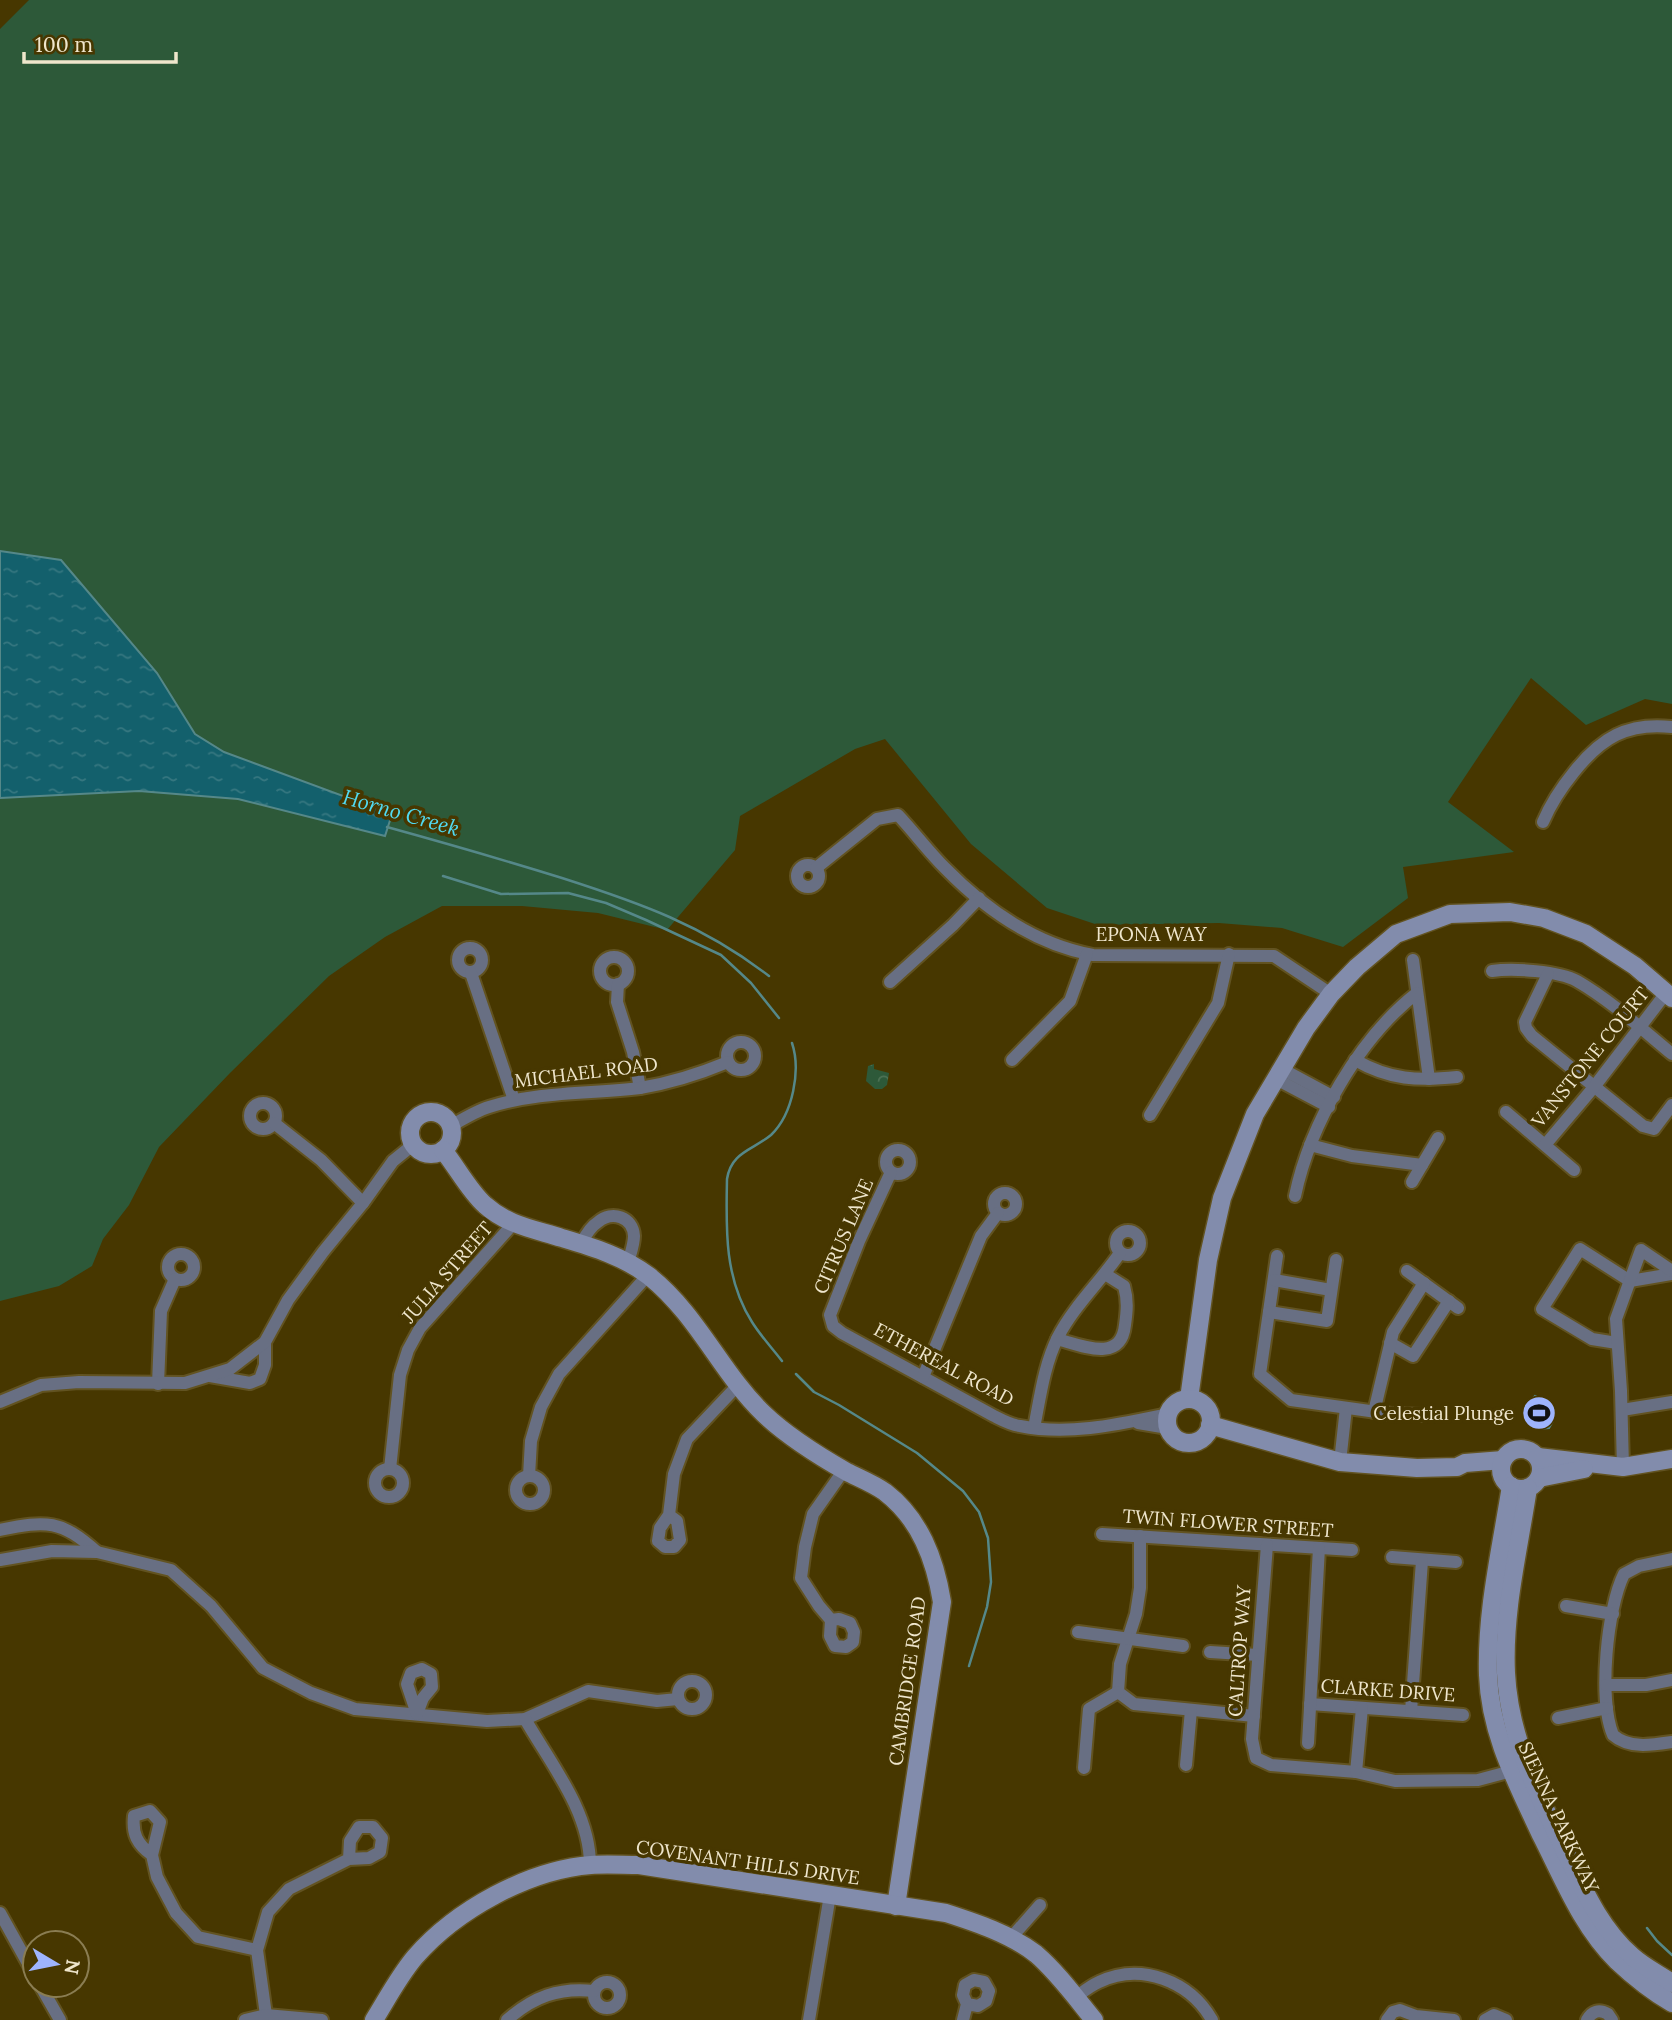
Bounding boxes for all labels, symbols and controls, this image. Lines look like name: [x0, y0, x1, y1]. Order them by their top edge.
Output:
scale bar: [24, 21, 177, 65]
text: 100 m: [35, 31, 93, 58]
water label: Horno Creek: [340, 783, 463, 842]
street label: EPONA WAY: [1096, 922, 1207, 946]
street label: VANSTONE COURT: [1525, 982, 1654, 1133]
street label: MICHAEL ROAD: [513, 1051, 659, 1093]
street label: CITRUS LANE: [808, 1175, 878, 1297]
street label: JULIA STREET: [396, 1216, 497, 1328]
street label: ETHEREAL ROAD: [870, 1317, 1018, 1411]
sports icon: Celestial Plunge: [1520, 1394, 1558, 1432]
place label: Celestial Plunge: [1373, 1401, 1514, 1425]
street label: TWIN FLOWER STREET: [1122, 1504, 1334, 1542]
street label: CALTROP WAY: [1222, 1584, 1256, 1718]
street label: CAMBRIDGE ROAD: [883, 1595, 931, 1767]
street label: CLARKE DRIVE: [1320, 1673, 1456, 1707]
street label: SIENNA PARKWAY: [1514, 1738, 1605, 1897]
street label: COVENANT HILLS DRIVE: [635, 1834, 861, 1890]
north arrow: [21, 1929, 91, 1999]
text: N: [60, 1958, 86, 1977]

